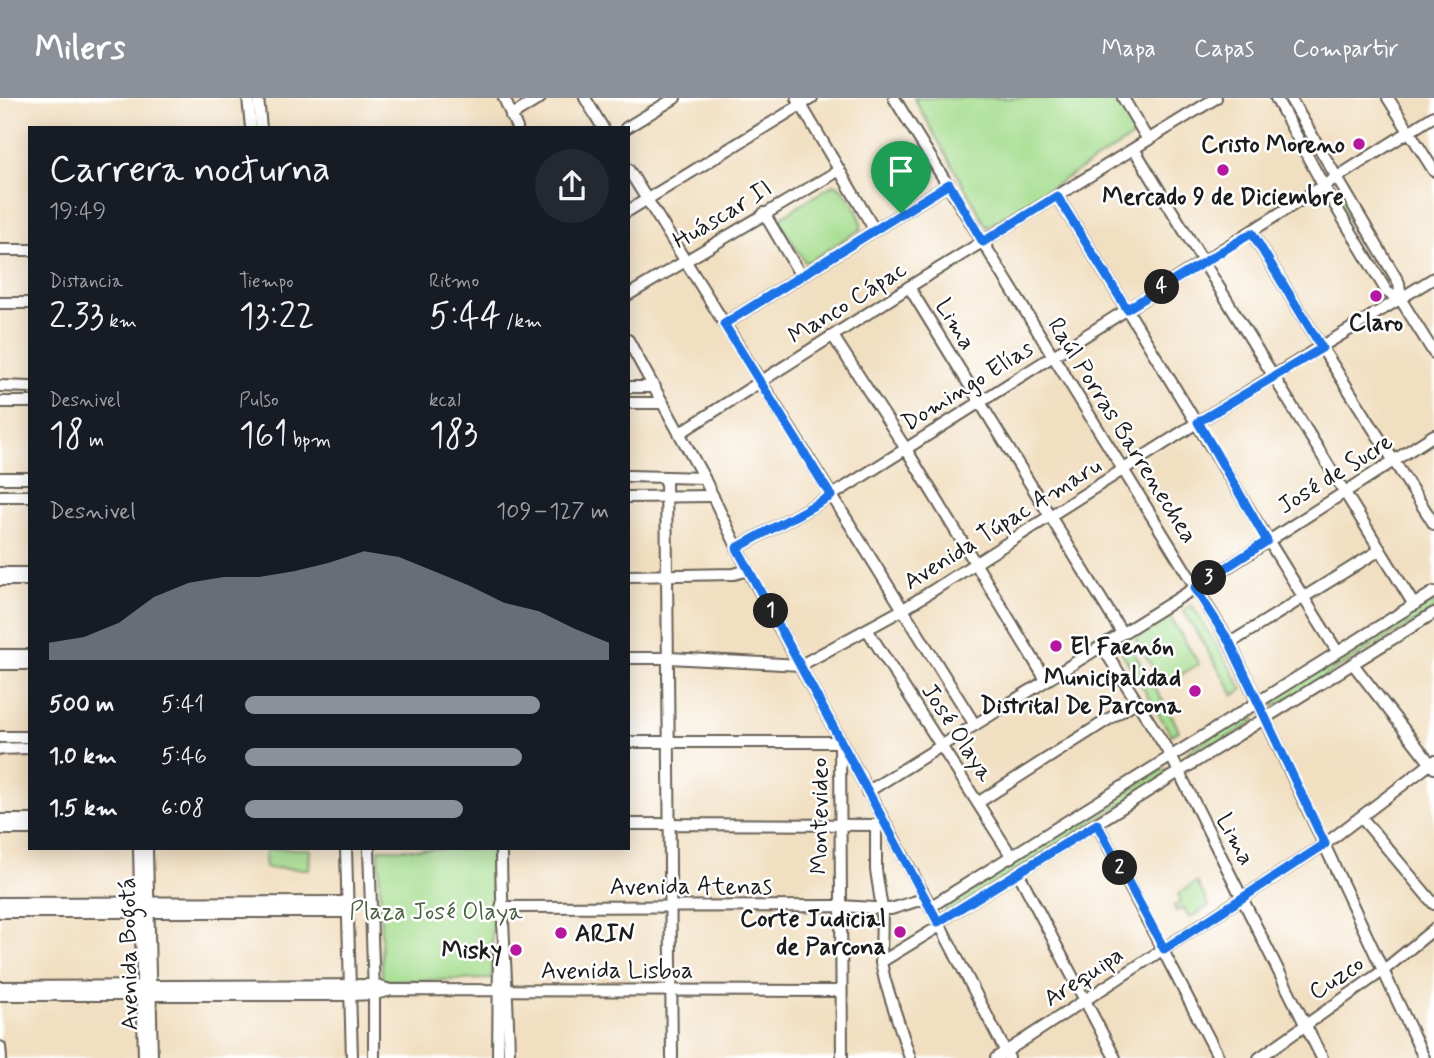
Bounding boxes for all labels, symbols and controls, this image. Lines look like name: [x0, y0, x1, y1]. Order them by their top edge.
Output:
text: Milers: [35, 27, 125, 71]
text: Mapa: [1101, 34, 1156, 65]
text: Capas: [1194, 34, 1254, 65]
text: Compartir: [1292, 34, 1399, 65]
place label: Cristo Moreno: [1201, 130, 1345, 161]
marker: Cristo Moreno: [1351, 136, 1367, 152]
pin: [871, 141, 931, 213]
text: Carrera nocturna: [49, 146, 331, 195]
button: share: [535, 149, 609, 223]
icon: arrive: [882, 152, 920, 190]
marker: Mercado 9 de Diciembre: [1215, 162, 1231, 178]
street label: Huáscar II: [667, 174, 778, 257]
place label: Mercado 9 de Diciembre: [1102, 182, 1344, 213]
text: 19:49: [49, 197, 106, 227]
street label: Manco Cápac: [783, 255, 913, 352]
text: Distancia: [49, 269, 123, 294]
text: Tiempo: [239, 269, 294, 294]
text: Ritmo: [429, 269, 479, 294]
pin: 4: [1144, 270, 1180, 304]
text: 4: [1156, 274, 1167, 299]
marker: Claro: [1368, 288, 1384, 304]
street label: Lima: [927, 293, 982, 356]
text: 2.33: [49, 294, 104, 340]
text: 13:22: [239, 294, 314, 340]
text: 5:44: [429, 294, 501, 340]
place label: Claro: [1349, 308, 1403, 339]
text: km: [104, 309, 137, 334]
text: /km: [501, 309, 542, 334]
street label: Raúl Porras Barrenechea: [1040, 312, 1204, 549]
street label: Domingo Elías: [896, 333, 1040, 439]
text: Desnivel: [49, 388, 121, 413]
text: Pulso: [239, 388, 279, 413]
text: kcal: [429, 388, 461, 413]
text: 18: [49, 413, 84, 459]
text: 161: [239, 413, 288, 459]
text: 183: [429, 413, 478, 459]
street label: José de Sucre: [1272, 427, 1399, 522]
text: m: [84, 428, 104, 453]
text: bpm: [288, 428, 331, 453]
street label: Avenida Túpac Amaru: [898, 451, 1108, 598]
text: Desnivel: [49, 497, 136, 527]
text: 109–127 m: [496, 497, 609, 527]
pin: 3: [1192, 560, 1226, 596]
text: 3: [1204, 565, 1213, 590]
pin: 1: [754, 594, 788, 628]
text: 1: [766, 598, 775, 623]
place label: El Faenón: [1070, 632, 1174, 663]
marker: El Faenón: [1048, 638, 1064, 654]
place label: Municipalidad Distrital De Parcona: [980, 663, 1182, 722]
street label: José Olaya: [913, 678, 1000, 788]
marker: Municipalidad Distrital De Parcona: [1187, 683, 1203, 699]
text: 500 m: [49, 690, 114, 720]
text: 5:41: [161, 690, 204, 720]
text: 1.0 km: [49, 742, 117, 772]
text: 5:46: [161, 742, 207, 772]
street label: Montevideo: [805, 758, 836, 875]
text: 1.5 km: [49, 794, 118, 824]
text: 6:08: [161, 794, 204, 824]
street label: Lima: [1208, 808, 1261, 871]
pin: 2: [1102, 850, 1138, 886]
text: 2: [1115, 855, 1124, 880]
street label: Avenida Atenas: [610, 872, 772, 903]
street label: Avenida Bogotá: [113, 877, 149, 1031]
park label: Plaza José Olaya: [349, 897, 523, 928]
place label: Corte Judicial de Parcona: [740, 904, 886, 963]
place label: ARIN: [575, 919, 635, 950]
marker: Corte Judicial de Parcona: [892, 924, 908, 940]
marker: ARIN: [553, 925, 569, 941]
place label: Misky: [442, 936, 502, 967]
street label: Arequipa: [1038, 940, 1130, 1015]
marker: Misky: [508, 942, 524, 958]
street label: Cuzco: [1303, 949, 1370, 1008]
street label: Avenida Lisboa: [541, 956, 693, 987]

